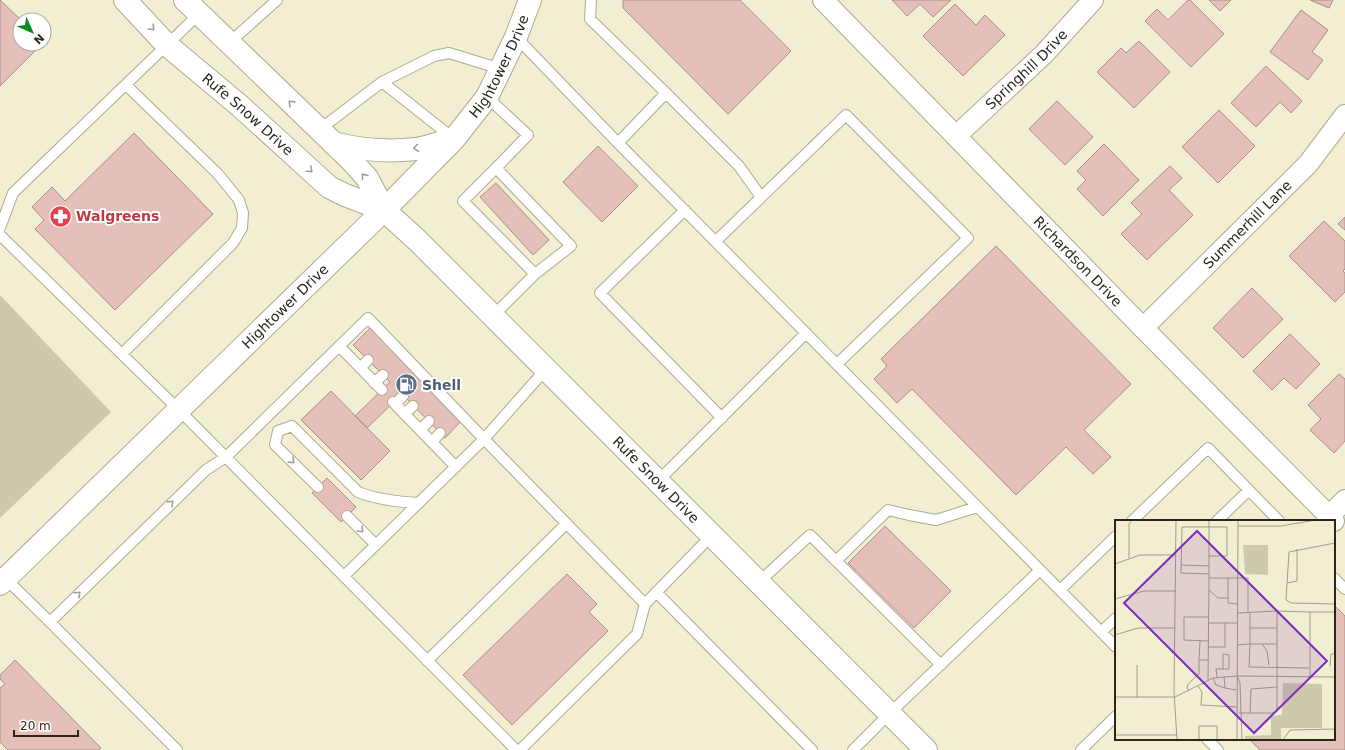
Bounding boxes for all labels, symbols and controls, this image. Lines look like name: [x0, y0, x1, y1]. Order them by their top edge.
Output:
north arrow: [12, 12, 52, 52]
street label: Hightower Drive: [466, 12, 532, 121]
one-way arrow: [147, 24, 154, 31]
street label: Springhill Drive: [982, 26, 1070, 112]
text: N: [31, 31, 47, 47]
street label: Rufe Snow Drive: [199, 70, 297, 158]
one-way arrow: [288, 100, 296, 108]
one-way arrow: [413, 143, 419, 152]
one-way arrow: [306, 165, 313, 172]
one-way arrow: [362, 174, 369, 181]
street label: Summerhill Lane: [1200, 177, 1295, 272]
pharmacy icon: Walgreens: [47, 203, 73, 229]
place label: Walgreens: [76, 208, 159, 224]
street label: Richardson Drive: [1030, 213, 1125, 310]
street label: Hightower Drive: [239, 261, 332, 352]
fuel station icon: Shell: [394, 372, 420, 398]
place label: Shell: [422, 377, 461, 393]
street label: Rufe Snow Drive: [610, 433, 703, 526]
one-way arrow: [287, 456, 295, 464]
one-way arrow: [166, 501, 174, 508]
inset map: [1115, 520, 1335, 740]
one-way arrow: [356, 525, 364, 533]
one-way arrow: [73, 591, 81, 599]
scale bar: [14, 712, 78, 738]
text: 20 m: [20, 719, 51, 733]

